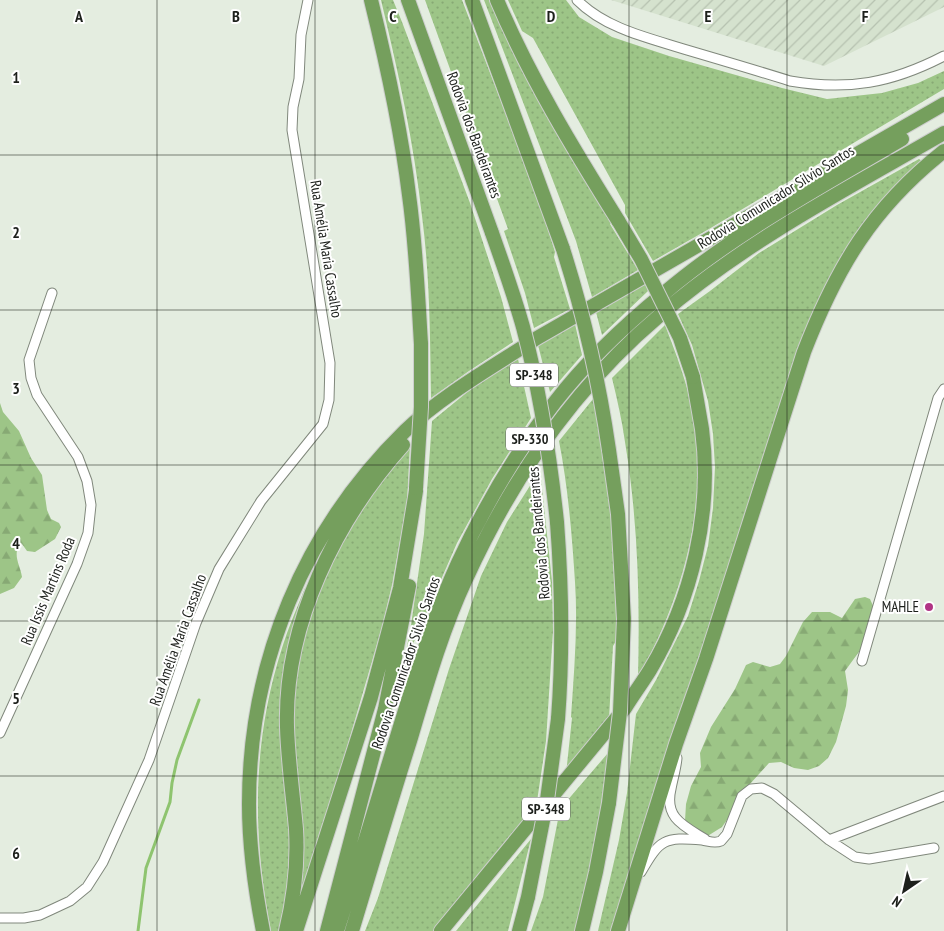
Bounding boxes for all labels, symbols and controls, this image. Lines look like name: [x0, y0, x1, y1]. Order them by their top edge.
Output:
text: A: [74, 6, 84, 26]
text: B: [232, 6, 240, 26]
text: C: [389, 6, 397, 26]
text: D: [547, 6, 556, 26]
text: E: [705, 6, 712, 26]
text: F: [862, 6, 869, 26]
text: 1: [12, 67, 20, 87]
street label: Rodovia dos Bandeirantes: [443, 69, 506, 201]
street label: Rodovia Comunicador Silvio Santos: [694, 140, 858, 253]
street label: Rua Amélia Maria Cassalho: [306, 179, 347, 319]
text: 2: [12, 222, 20, 242]
road number: SP-348: [510, 364, 558, 386]
text: 3: [12, 378, 20, 398]
road number: SP-330: [506, 428, 554, 450]
street label: Rodovia dos Bandeirantes: [523, 466, 554, 600]
text: 4: [12, 533, 20, 553]
street label: Rua Issis Martins Roda: [16, 534, 79, 648]
street label: Rua Amélia Maria Cassalho: [145, 571, 210, 708]
street label: Rodovia Comunicador Silvio Santos: [367, 574, 444, 752]
place label: MAHLE: [882, 597, 919, 616]
marker: MAHLE: [923, 601, 935, 613]
text: 5: [12, 688, 20, 708]
road number: SP-348: [522, 798, 570, 821]
text: 6: [12, 843, 20, 863]
north arrow: [879, 866, 929, 916]
text: N: [889, 892, 905, 911]

